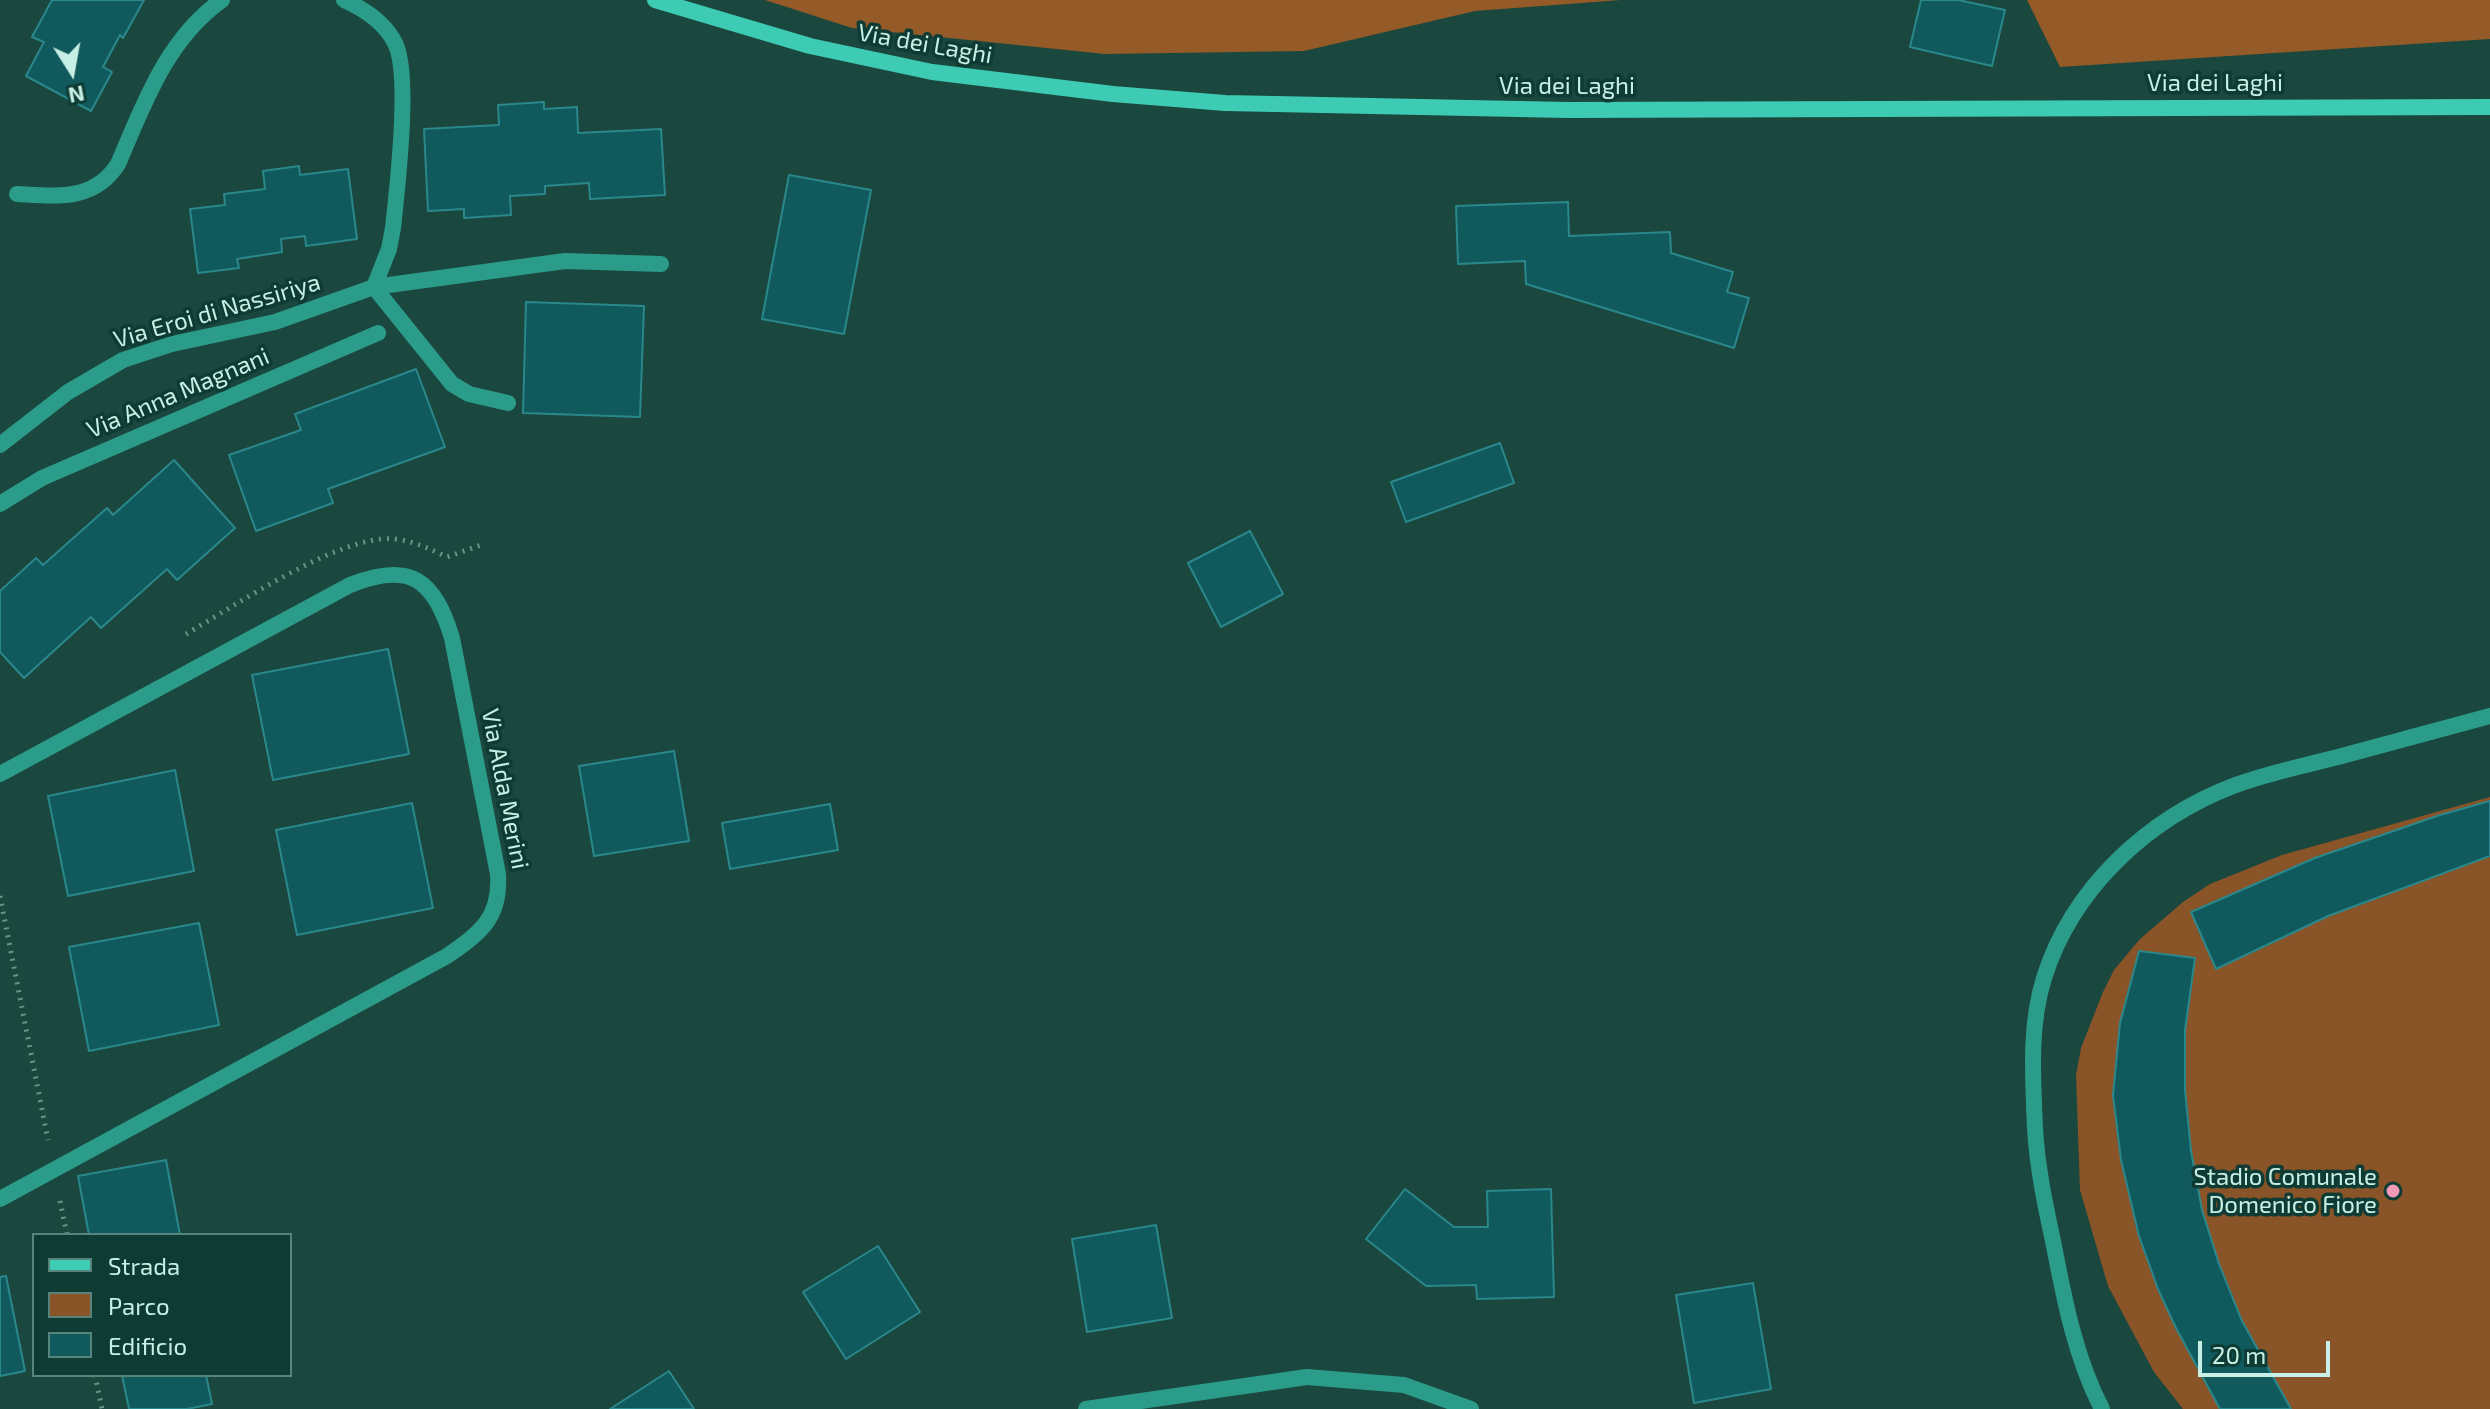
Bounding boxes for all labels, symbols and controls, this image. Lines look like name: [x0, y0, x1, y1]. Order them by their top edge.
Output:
street label: Via dei Laghi: [856, 18, 994, 70]
north arrow: [32, 32, 112, 112]
street label: Via dei Laghi: [2147, 69, 2283, 97]
street label: Via dei Laghi: [1499, 72, 1635, 100]
text: N: [66, 81, 87, 110]
street label: Via Eroi di Nassiriya: [110, 268, 324, 354]
street label: Via Anna Magnani: [83, 342, 273, 444]
street label: Via Alda Merini: [475, 706, 535, 872]
place label: Stadio Comunale Domenico Fiore: [2194, 1163, 2377, 1219]
marker: Stadio Comunale Domenico Fiore: [2384, 1182, 2402, 1200]
legend: [32, 1233, 292, 1377]
text: Strada: [108, 1251, 180, 1280]
text: Parco: [108, 1291, 170, 1320]
scale bar: [2202, 1325, 2334, 1375]
text: Edificio: [108, 1331, 187, 1360]
text: 20 m: [2212, 1340, 2266, 1369]

